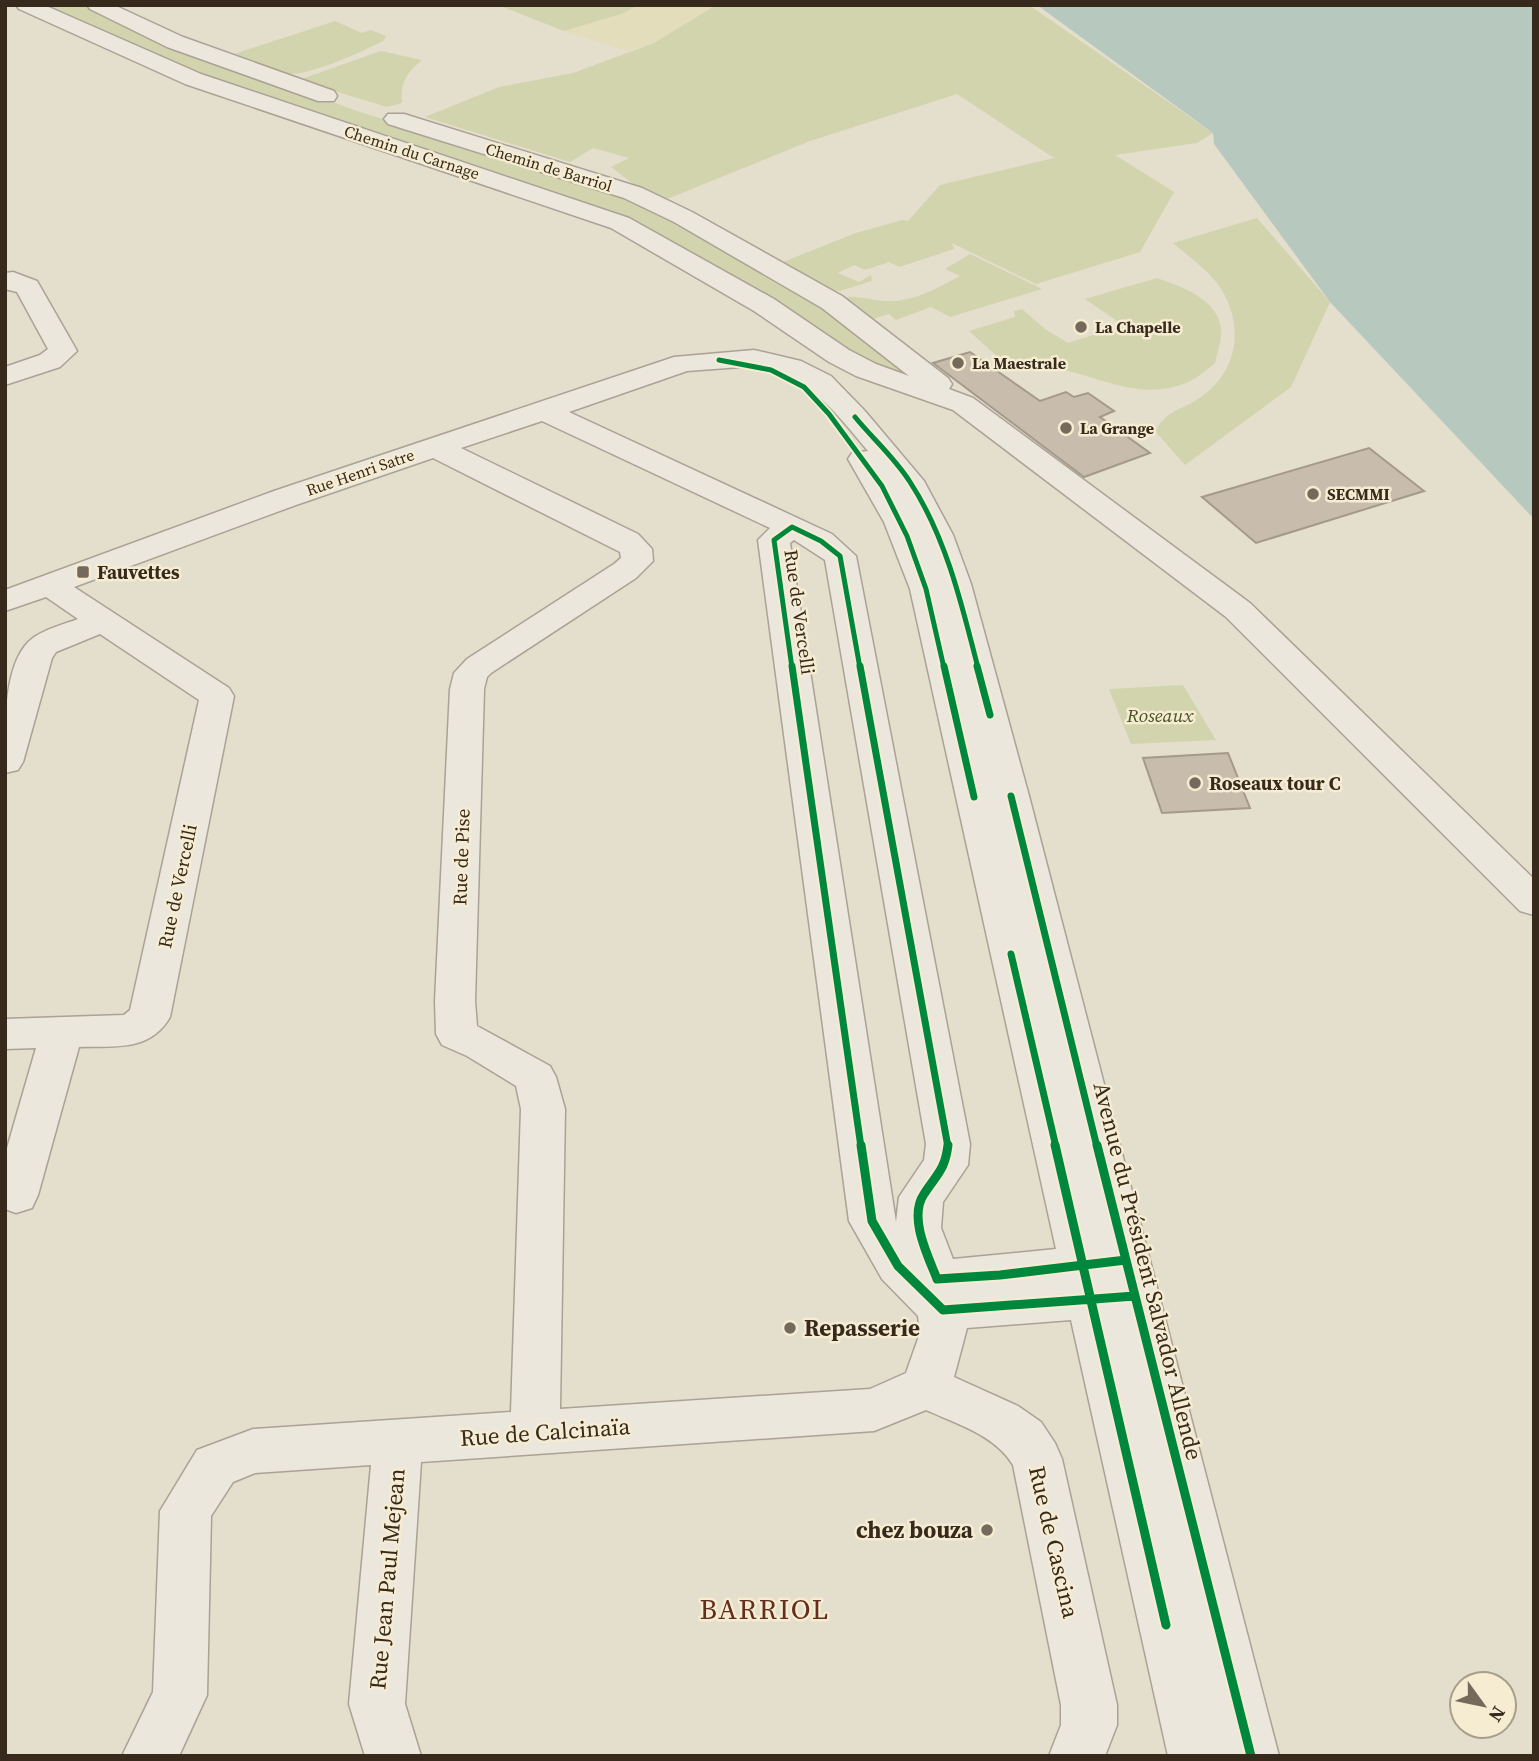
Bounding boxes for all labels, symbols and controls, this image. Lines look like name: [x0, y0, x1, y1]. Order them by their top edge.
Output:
street label: Chemin du Carnage: [341, 120, 483, 184]
street label: Chemin de Barriol: [483, 137, 615, 197]
place label: La Chapelle: [1095, 316, 1181, 338]
marker: La Chapelle: [1073, 319, 1089, 335]
place label: La Maestrale: [972, 352, 1066, 374]
marker: La Maestrale: [950, 355, 966, 371]
place label: La Grange: [1080, 417, 1154, 439]
marker: La Grange: [1058, 420, 1074, 436]
street label: Rue Henri Satre: [303, 443, 417, 501]
place label: SECMMI: [1327, 483, 1390, 505]
marker: SECMMI: [1305, 486, 1321, 502]
street label: Rue de Vercelli: [778, 548, 822, 677]
place label: Fauvettes: [97, 559, 180, 585]
marker: Fauvettes: [75, 564, 91, 580]
park label: Roseaux: [1126, 702, 1194, 728]
place label: Roseaux tour C: [1209, 770, 1341, 796]
marker: Roseaux tour C: [1187, 775, 1203, 791]
street label: Rue de Pise: [446, 808, 476, 906]
street label: Rue de Vercelli: [151, 821, 203, 950]
street label: Avenue du Président Salvador Allende: [1085, 1079, 1211, 1463]
place label: Repasserie: [804, 1312, 920, 1344]
marker: Repasserie: [782, 1320, 798, 1336]
street label: Rue de Calcinaïa: [459, 1410, 631, 1454]
street label: Rue de Cascina: [1021, 1463, 1087, 1621]
street label: Rue Jean Paul Mejean: [361, 1467, 413, 1691]
place label: chez bouza: [856, 1514, 974, 1546]
marker: chez bouza: [979, 1522, 995, 1538]
district label: BARRIOL: [699, 1590, 831, 1628]
north arrow: [1448, 1670, 1518, 1740]
text: N: [1482, 1701, 1512, 1727]

